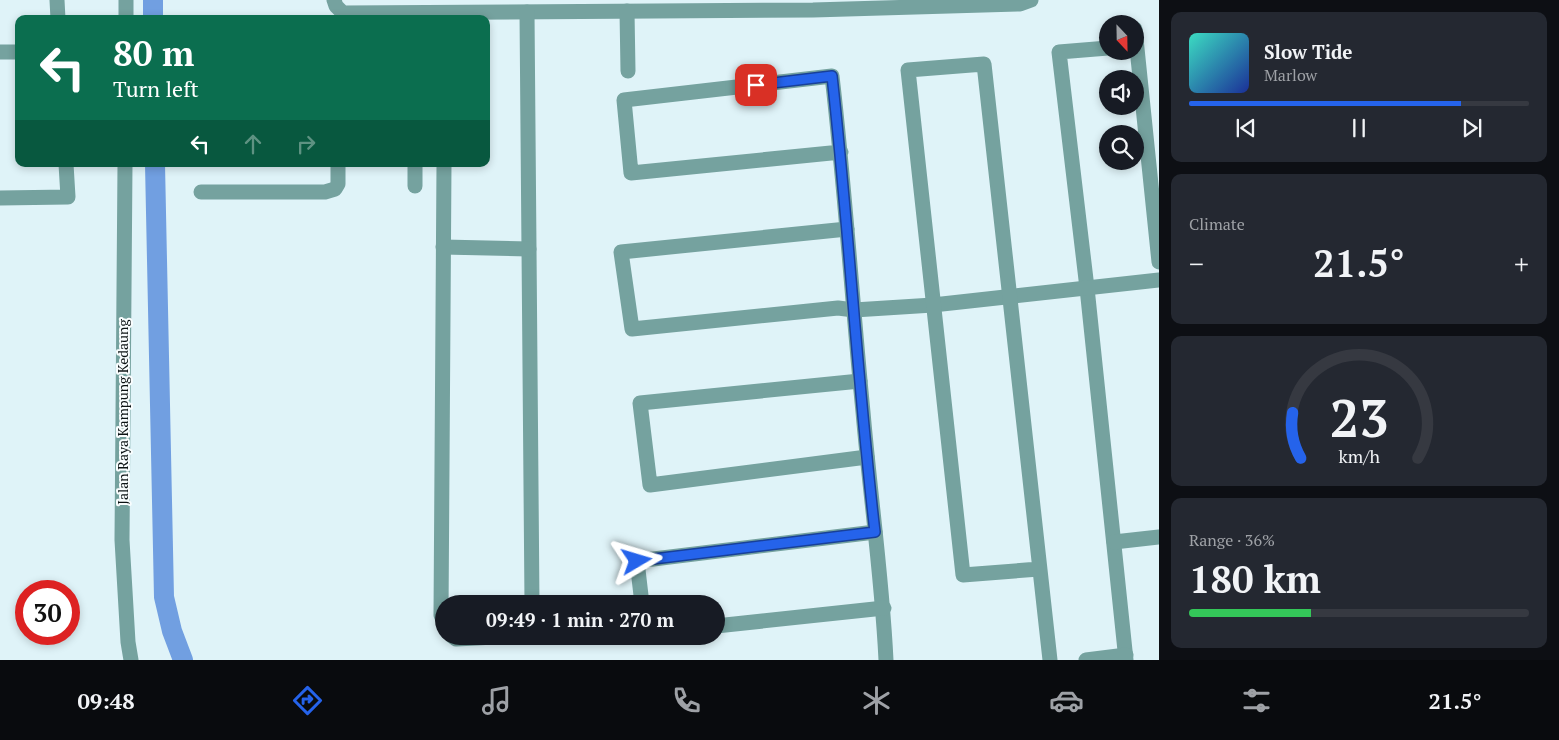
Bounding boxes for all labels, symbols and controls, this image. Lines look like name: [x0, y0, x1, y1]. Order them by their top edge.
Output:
north arrow: [1099, 15, 1144, 60]
map controls: [1099, 15, 1144, 170]
text: 80 m: [113, 30, 194, 76]
icon: left: [30, 35, 95, 100]
text: Slow Tide: [1264, 39, 1353, 64]
pin: [735, 64, 777, 106]
text: Marlow: [1264, 64, 1317, 86]
button: sound: [1099, 70, 1144, 115]
icon: arrive: [742, 71, 770, 99]
text: Turn left: [113, 74, 199, 103]
icon: previous: [1232, 114, 1260, 142]
icon: pause: [1345, 114, 1373, 142]
icon: next: [1458, 114, 1486, 142]
button: search: [1099, 125, 1144, 170]
icon: left: [186, 130, 214, 158]
icon: ahead: [239, 130, 267, 158]
icon: right: [292, 130, 320, 158]
text: Climate: [1189, 213, 1245, 235]
text: 21.5°: [1313, 238, 1405, 288]
text: −: [1189, 245, 1204, 282]
text: +: [1514, 245, 1529, 282]
street label: Jalan Raya Kampung Kedaung: [113, 319, 132, 505]
text: 23: [1330, 383, 1388, 452]
text: km/h: [1338, 444, 1380, 468]
text: Range · 36%: [1189, 529, 1275, 551]
position arrow: [610, 534, 662, 586]
text: 180 km: [1189, 554, 1321, 604]
speed limit sign: 30: [15, 580, 80, 645]
text: 09:49 · 1 min · 270 m: [486, 607, 674, 632]
icon: directions: [290, 683, 325, 718]
icon: music: [479, 683, 514, 718]
icon: phone: [669, 683, 704, 718]
icon: climate: [859, 683, 894, 718]
icon: car: [1049, 683, 1084, 718]
icon: filters: [1239, 683, 1274, 718]
text: 09:48: [77, 686, 135, 715]
text: 21.5°: [1429, 686, 1482, 715]

